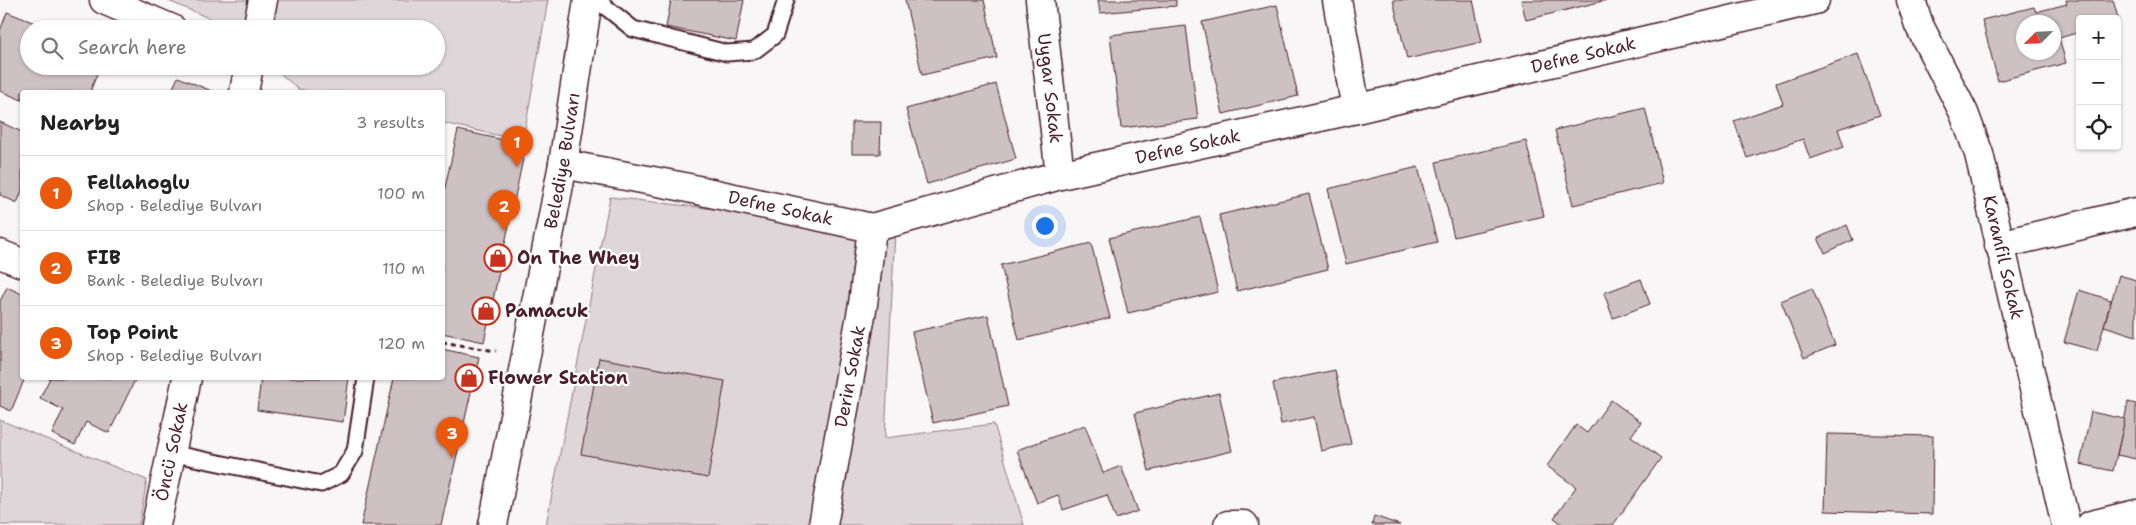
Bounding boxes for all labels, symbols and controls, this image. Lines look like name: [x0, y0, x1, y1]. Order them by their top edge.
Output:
north arrow: [2016, 15, 2061, 60]
map controls: [2076, 15, 2121, 150]
button: +: [2076, 15, 2121, 60]
search box: [20, 20, 445, 75]
street label: Defne Sokak: [1529, 31, 1638, 79]
street label: Uygar Sokak: [1032, 32, 1068, 145]
icon: search: [38, 34, 66, 62]
text: Search here: [78, 35, 187, 60]
button: −: [2076, 60, 2121, 105]
street label: Belediye Bulvarı: [539, 91, 586, 231]
button: locate: [2076, 105, 2121, 150]
text: Nearby: [40, 109, 120, 137]
text: 3 results: [356, 112, 425, 133]
street label: Defne Sokak: [1133, 123, 1243, 170]
pin: 1: [501, 126, 533, 167]
text: Fellahoglu: [87, 170, 190, 195]
text: 1: [52, 183, 60, 204]
text: 100 m: [377, 183, 425, 204]
street label: Defne Sokak: [726, 185, 835, 231]
pin: 2: [488, 190, 520, 231]
street label: Karanfil Sokak: [1977, 193, 2029, 322]
text: Shop · Belediye Bulvarı: [87, 195, 262, 216]
your location: [1032, 213, 1058, 239]
shop icon: On The Whey: [483, 243, 513, 273]
text: FIB: [87, 245, 121, 270]
place label: On The Whey: [517, 246, 640, 270]
text: 2: [50, 258, 62, 279]
text: 110 m: [382, 258, 425, 279]
text: Bank · Belediye Bulvarı: [87, 270, 263, 291]
shop icon: Pamacuk: [471, 296, 501, 326]
place label: Pamacuk: [505, 299, 589, 323]
text: Top Point: [87, 320, 178, 345]
street label: Derin Sokak: [829, 323, 871, 429]
text: 3: [50, 333, 62, 354]
text: 120 m: [378, 333, 425, 354]
text: Shop · Belediye Bulvarı: [87, 345, 262, 366]
shop icon: Flower Station: [454, 363, 484, 393]
place label: Flower Station: [488, 366, 628, 390]
street label: Öncü Sokak: [149, 400, 194, 503]
pin: 3: [436, 417, 468, 458]

